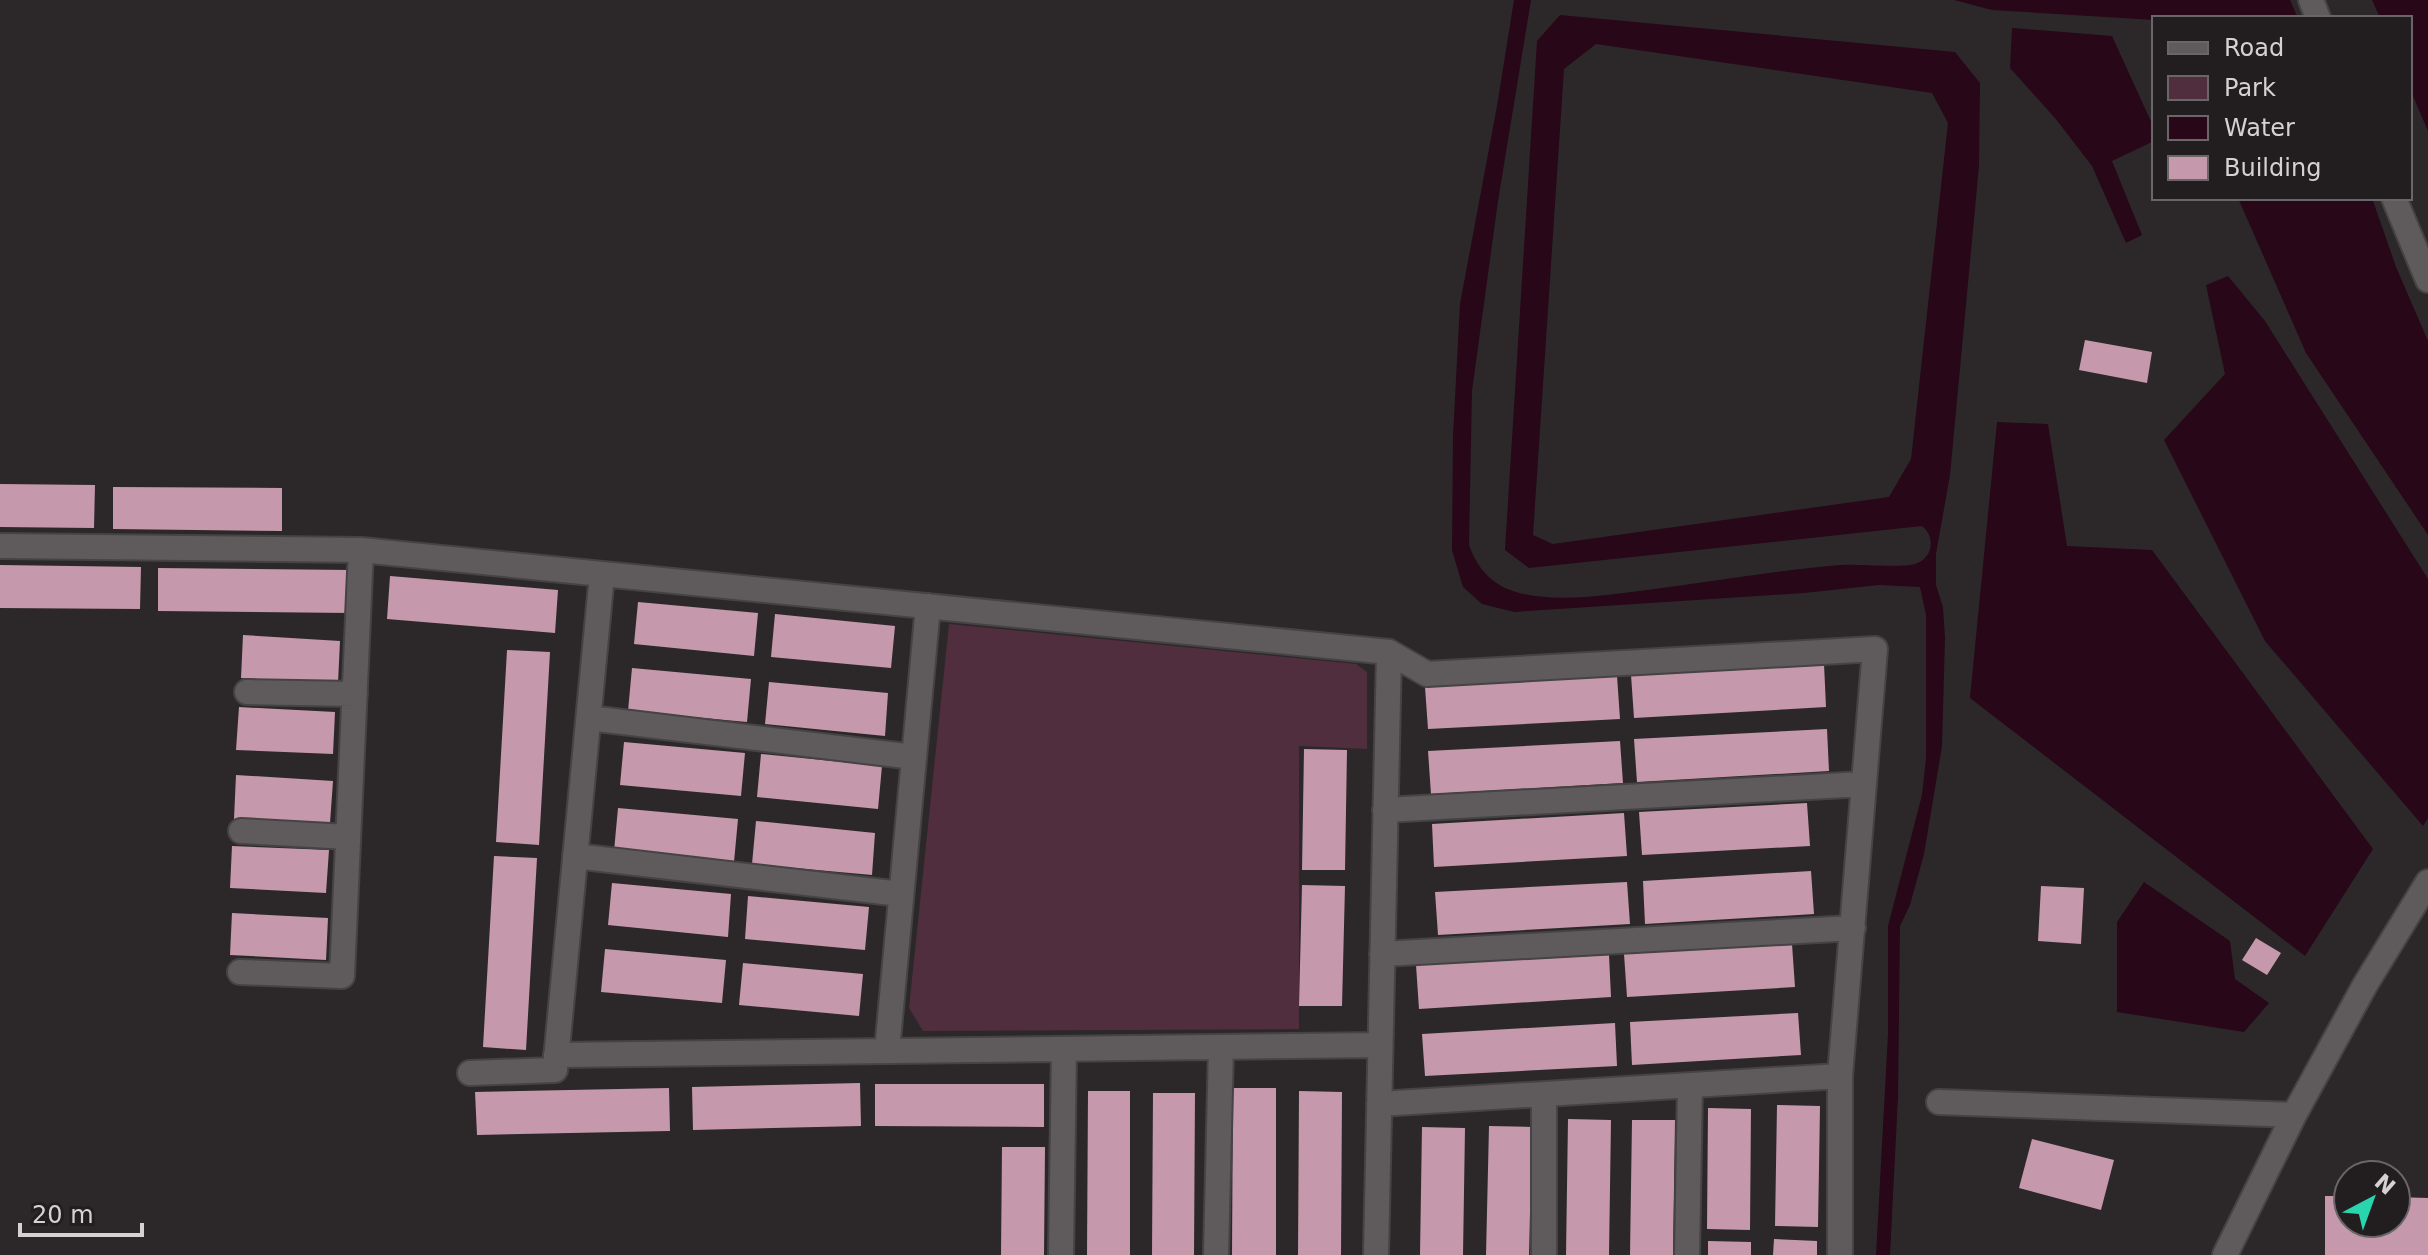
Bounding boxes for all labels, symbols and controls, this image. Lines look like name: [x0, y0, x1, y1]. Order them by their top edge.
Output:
legend: [2152, 16, 2412, 200]
text: Road: [2224, 34, 2284, 62]
text: Park: [2224, 74, 2276, 102]
text: Water: [2224, 114, 2295, 142]
text: Building: [2224, 154, 2321, 182]
north arrow: [2332, 1159, 2412, 1239]
text: N: [2370, 1169, 2400, 1200]
scale bar: [20, 1187, 142, 1237]
text: 20 m: [32, 1201, 94, 1229]

